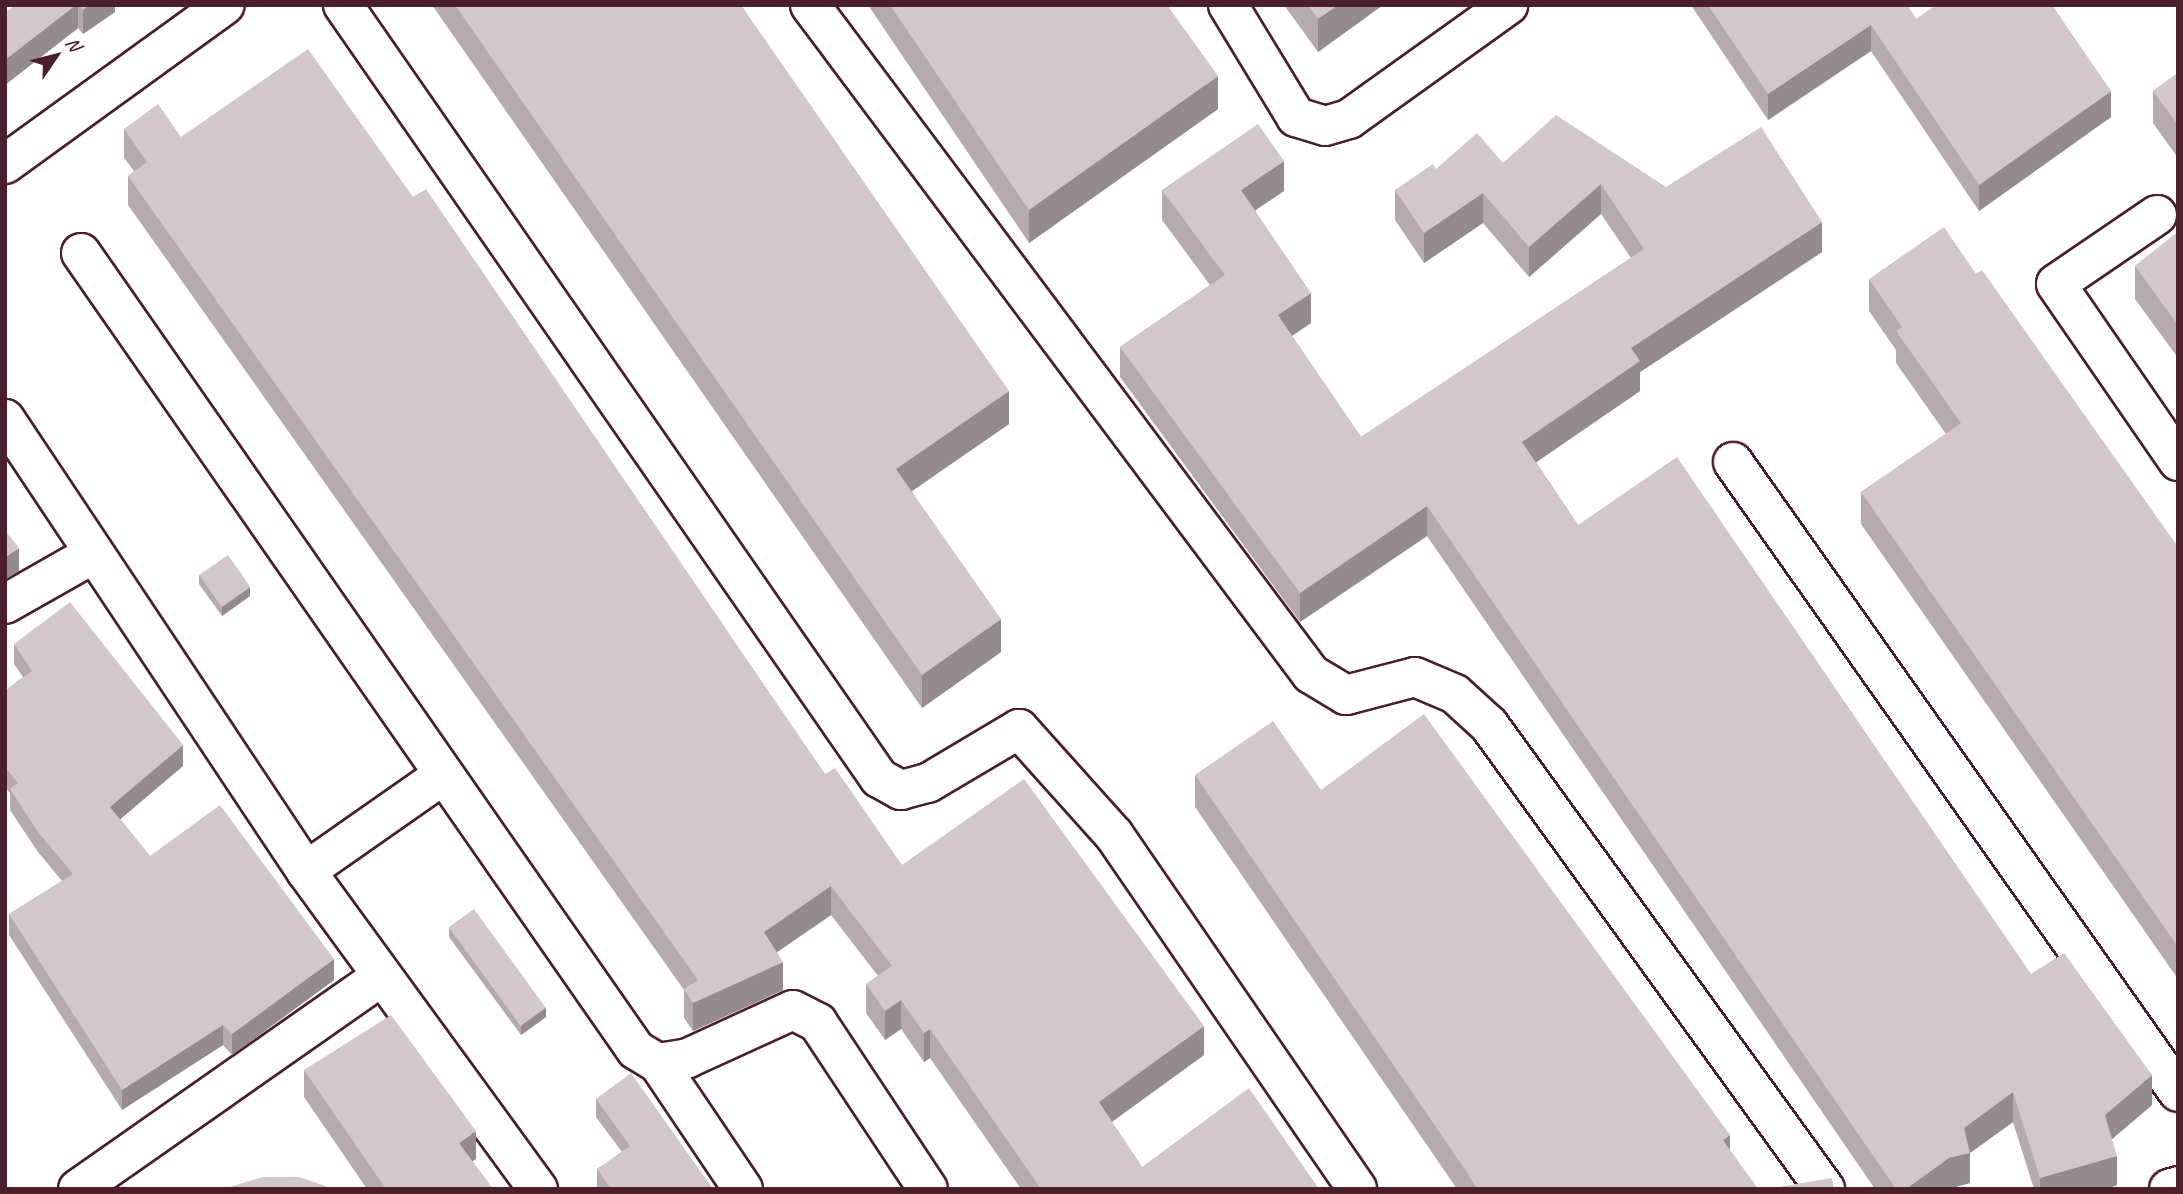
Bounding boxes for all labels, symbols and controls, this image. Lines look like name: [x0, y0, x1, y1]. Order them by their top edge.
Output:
north arrow: [21, 21, 91, 91]
text: N: [60, 32, 86, 56]

